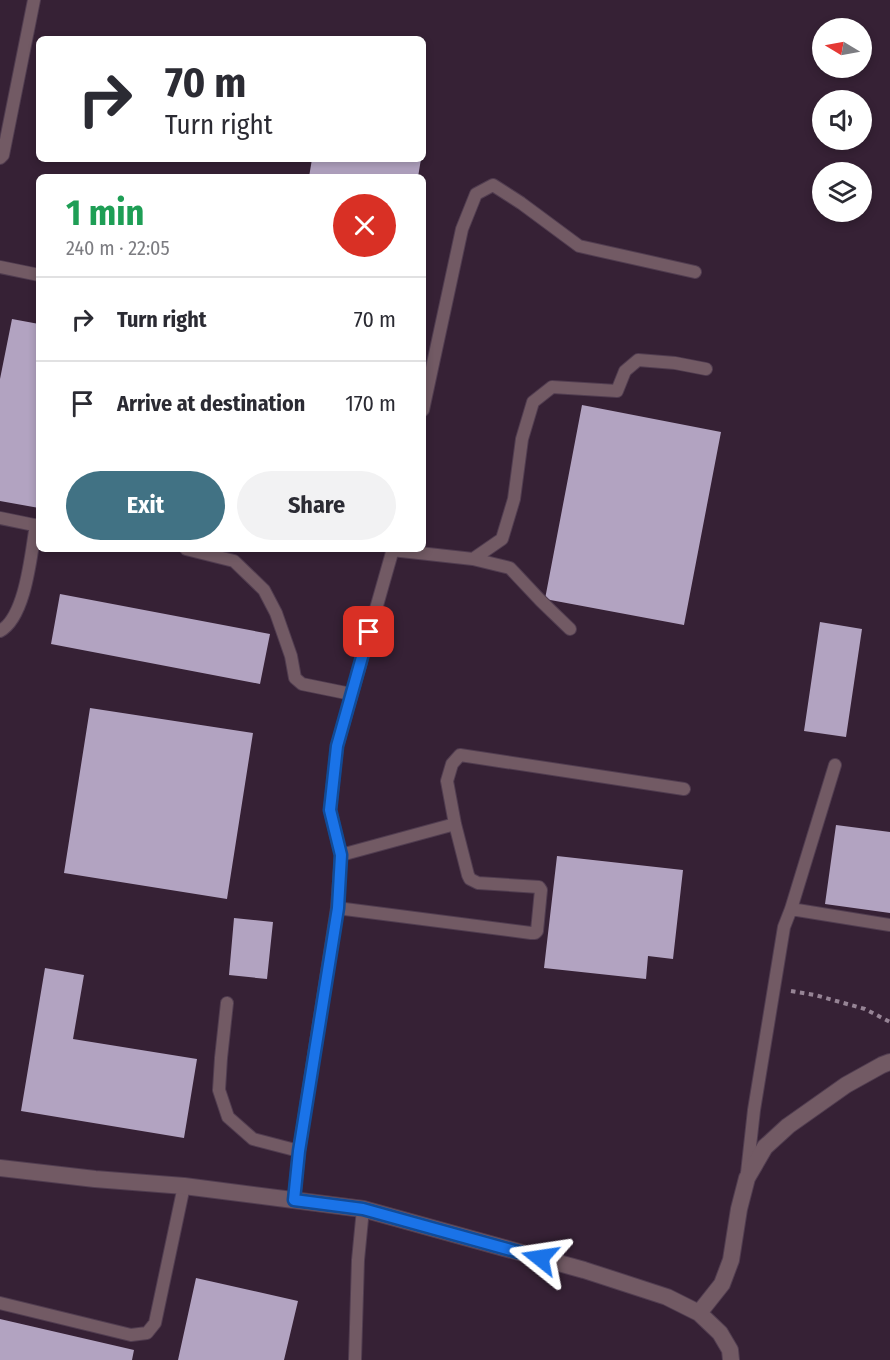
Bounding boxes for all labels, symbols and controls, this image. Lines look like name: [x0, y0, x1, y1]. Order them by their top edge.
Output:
north arrow: [812, 18, 872, 78]
map controls: [812, 18, 872, 222]
text: 70 m: [165, 58, 246, 108]
icon: right: [66, 60, 144, 138]
button: sound: [812, 90, 872, 150]
text: Turn right: [165, 109, 273, 141]
button: layers: [812, 162, 872, 222]
text: 1 min: [66, 191, 144, 235]
button: close: [333, 194, 396, 257]
text: 240 m · 22:05: [66, 236, 170, 260]
icon: right: [66, 303, 99, 336]
text: Turn right: [117, 306, 206, 333]
text: 70 m: [354, 306, 396, 333]
icon: arrive: [66, 387, 99, 420]
text: Arrive at destination: [117, 390, 305, 417]
text: 170 m: [345, 390, 396, 417]
button: Exit: [66, 471, 225, 540]
button: Share: [237, 471, 396, 540]
pin: [343, 606, 394, 657]
icon: arrive: [352, 615, 385, 648]
position arrow: [508, 1226, 572, 1290]

